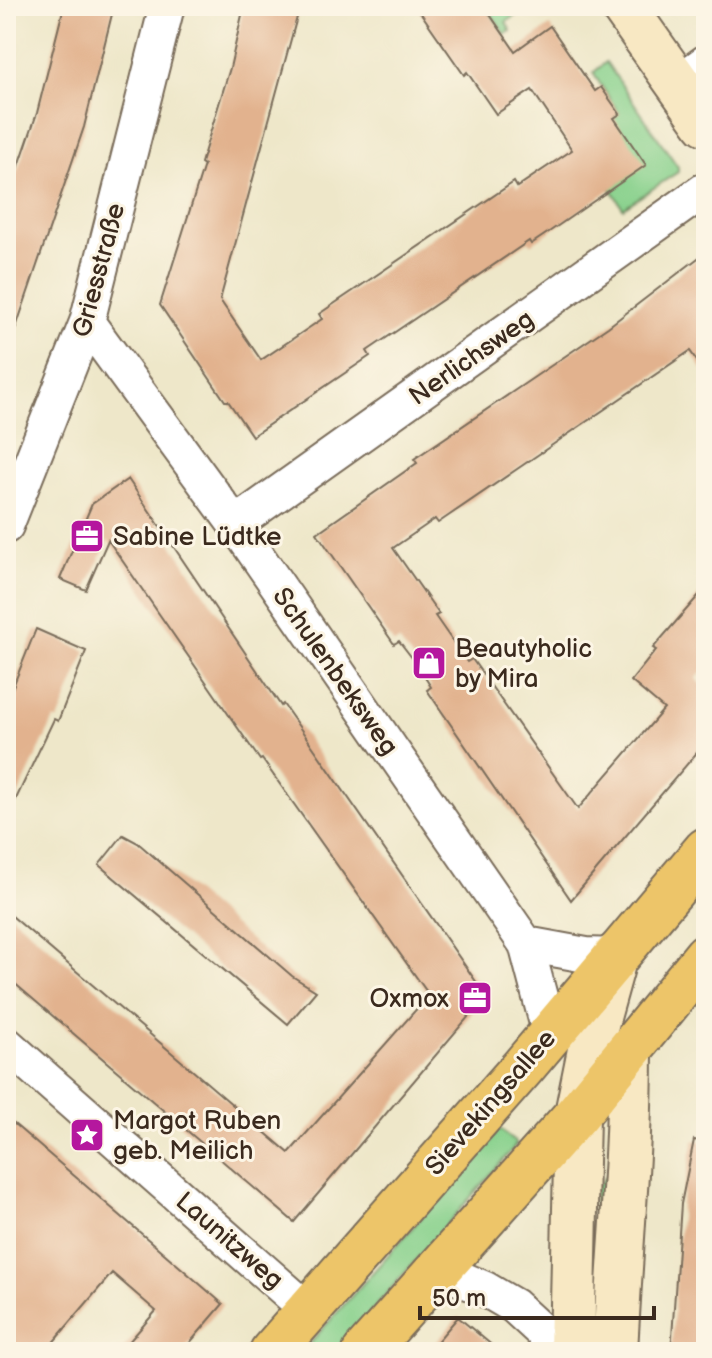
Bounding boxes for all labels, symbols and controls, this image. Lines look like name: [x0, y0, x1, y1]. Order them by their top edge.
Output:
street label: Griesstraße: [67, 200, 132, 341]
street label: Nerlichsweg: [404, 304, 540, 412]
office icon: Sabine Lüdtke: [68, 517, 106, 555]
place label: Sabine Lüdtke: [113, 522, 281, 553]
street label: Schulenbeksweg: [265, 582, 404, 762]
place label: Beautyholic by Mira: [455, 634, 592, 695]
shop icon: Beautyholic by Mira: [410, 644, 448, 682]
office icon: Oxmox: [456, 979, 494, 1017]
place label: Oxmox: [369, 984, 449, 1015]
street label: Sievekingsallee: [419, 1024, 563, 1182]
place label: Margot Ruben geb. Meilich: [113, 1106, 281, 1167]
place icon: Margot Ruben geb. Meilich: [68, 1116, 106, 1154]
street label: Launitzweg: [169, 1186, 289, 1296]
scale bar: [420, 1270, 654, 1320]
text: 50 m: [432, 1284, 486, 1313]

